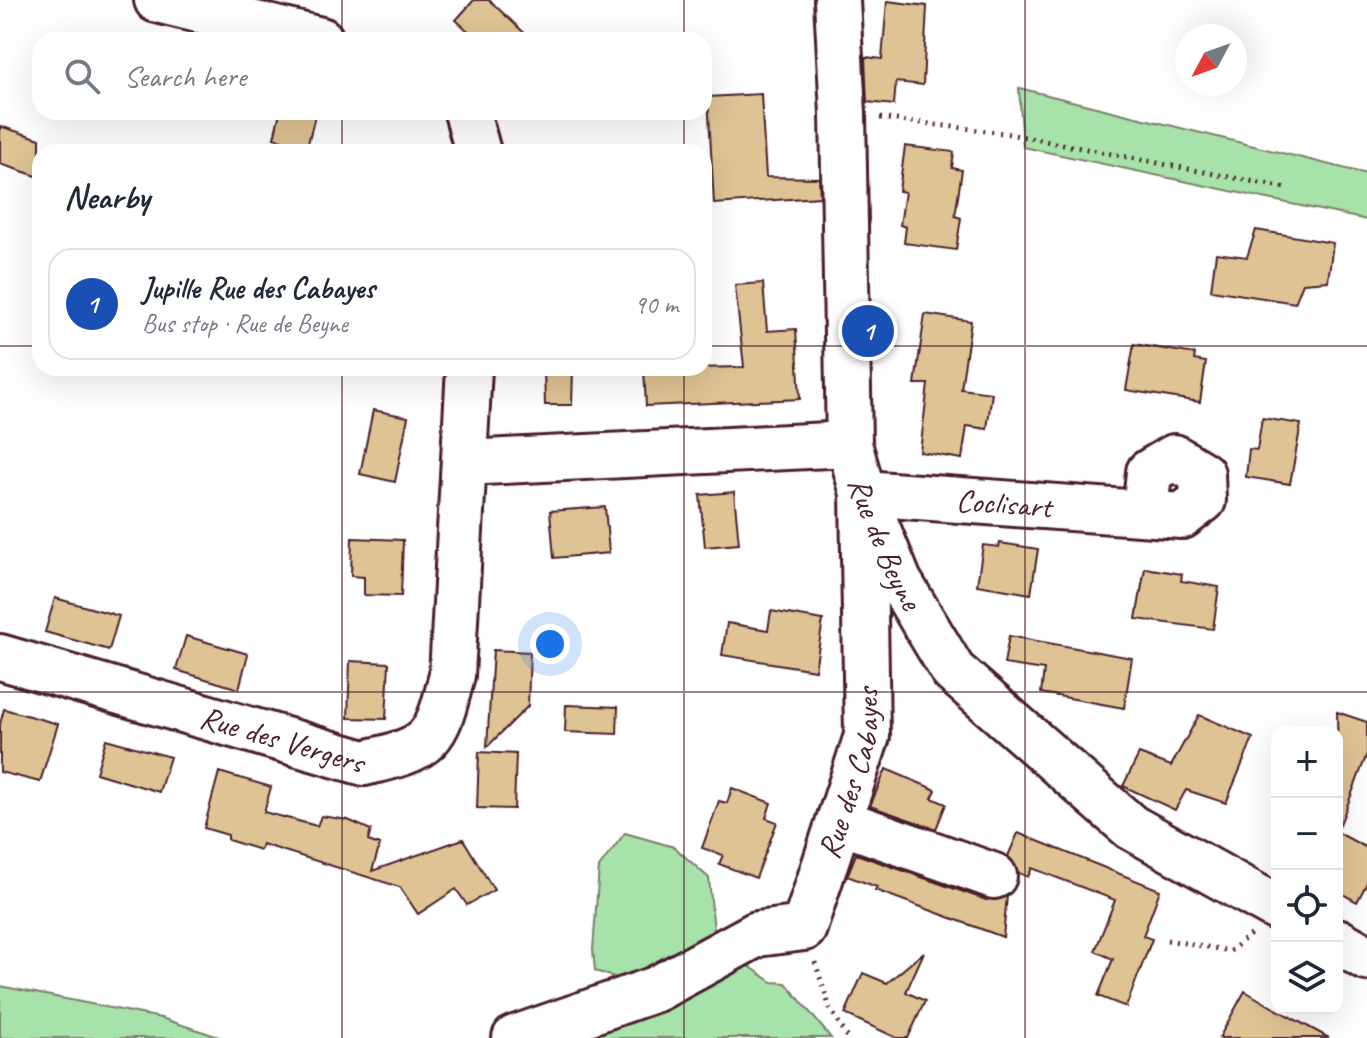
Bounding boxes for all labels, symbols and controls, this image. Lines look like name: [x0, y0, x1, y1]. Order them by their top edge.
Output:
north arrow: [1175, 24, 1247, 96]
search box: [32, 32, 712, 120]
icon: search: [60, 54, 104, 98]
text: Search here: [124, 57, 246, 95]
text: Nearby: [64, 175, 150, 218]
text: Jupille Rue des Cabayes: [142, 269, 375, 307]
text: 1: [86, 288, 98, 321]
text: 90 m: [634, 288, 678, 321]
pin: 1: [842, 301, 894, 361]
text: Bus stop · Rue de Beyne: [142, 307, 348, 340]
street label: Rue de Beyne: [839, 473, 933, 619]
street label: Coclisart: [955, 479, 1056, 527]
your location: [530, 624, 570, 664]
street label: Rue des Cabayes: [808, 685, 888, 864]
street label: Rue des Vergers: [196, 696, 372, 783]
map controls: [1271, 726, 1343, 1014]
button: +: [1271, 726, 1343, 798]
button: −: [1271, 798, 1343, 870]
button: locate: [1271, 870, 1343, 942]
button: layers: [1271, 942, 1343, 1014]

